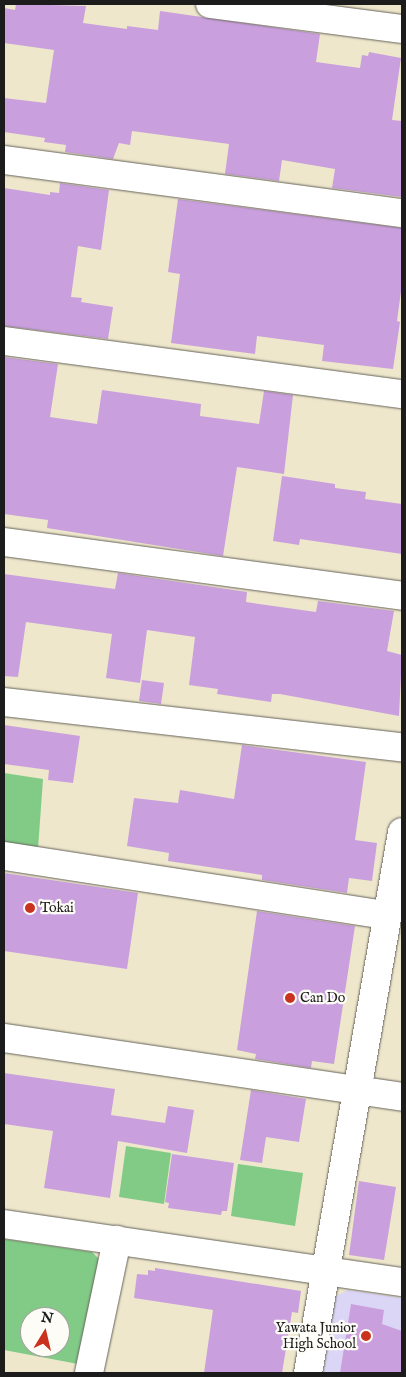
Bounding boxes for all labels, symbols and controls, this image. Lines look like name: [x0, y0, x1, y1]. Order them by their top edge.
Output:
place label: Tokai: [40, 900, 74, 916]
marker: Tokai: [24, 902, 36, 914]
place label: Can Do: [300, 990, 345, 1006]
marker: Can Do: [284, 992, 296, 1004]
north arrow: [20, 1307, 70, 1357]
text: N: [40, 1308, 55, 1328]
place label: Yawata Junior High School: [275, 1320, 356, 1352]
marker: Yawata Junior High School: [360, 1330, 372, 1342]

